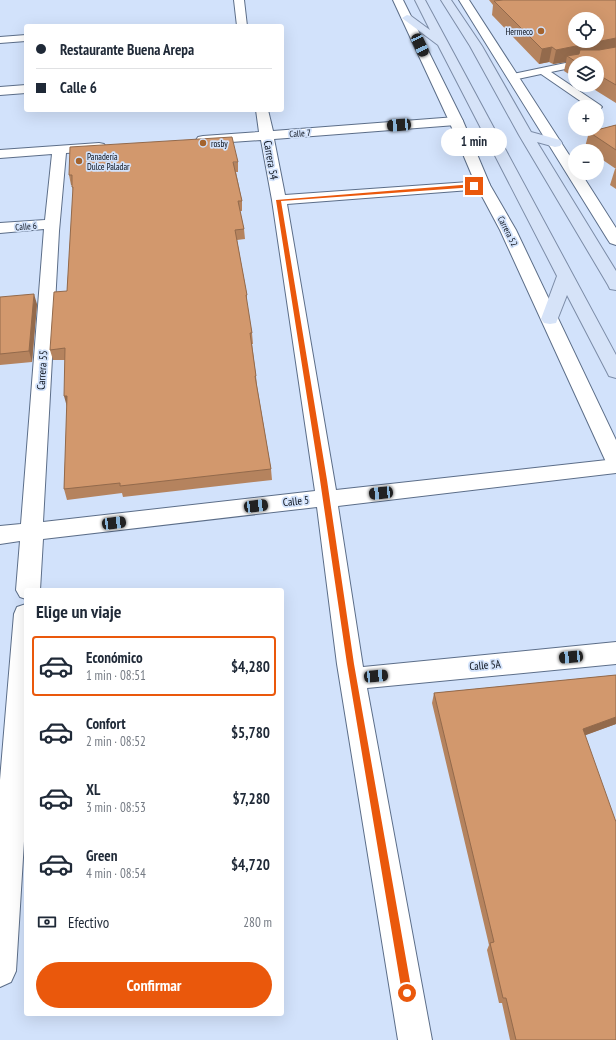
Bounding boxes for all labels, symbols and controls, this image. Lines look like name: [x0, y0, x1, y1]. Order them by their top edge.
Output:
map controls: [568, 12, 604, 180]
button: locate: [568, 12, 604, 48]
place label: Hermeco: [506, 26, 533, 37]
marker: Hermeco: [536, 26, 546, 36]
car: [409, 32, 431, 58]
text: Restaurante Buena Arepa: [60, 40, 194, 59]
button: layers: [568, 56, 604, 92]
text: Calle 6: [60, 78, 97, 97]
button: +: [568, 100, 604, 136]
car: [387, 118, 411, 132]
street label: Calle 7: [289, 127, 311, 139]
callout: 1 min: [441, 128, 507, 156]
text: 1 min: [461, 133, 487, 150]
marker: rosby: [198, 138, 208, 148]
place label: rosby: [211, 138, 228, 149]
street label: Carrera 54: [261, 139, 281, 181]
button: −: [568, 144, 604, 180]
place label: Panadería Dulce Paladar: [87, 151, 130, 172]
marker: Panadería Dulce Paladar: [74, 156, 84, 166]
route end: [465, 177, 483, 195]
street label: Carrera 52: [496, 214, 520, 248]
street label: Calle 6: [15, 220, 37, 232]
street label: Carrera 55: [34, 350, 50, 390]
car: [368, 486, 394, 500]
street label: Calle 5: [282, 493, 310, 509]
car: [243, 499, 269, 513]
car: [101, 516, 127, 530]
text: Elige un viaje: [36, 600, 121, 623]
icon: car: [38, 648, 74, 684]
text: Económico: [86, 648, 143, 667]
car: [559, 650, 583, 664]
text: $4,280: [231, 657, 270, 676]
street label: Calle 5A: [469, 657, 502, 673]
text: 1 min · 08:51: [86, 667, 146, 684]
car: [364, 669, 388, 683]
icon: car: [38, 714, 74, 750]
text: Confort: [86, 714, 126, 733]
text: $5,780: [231, 723, 270, 742]
text: 2 min · 08:52: [86, 733, 146, 750]
icon: car: [38, 780, 74, 816]
text: XL: [86, 780, 100, 799]
text: $7,280: [232, 789, 270, 808]
text: 3 min · 08:53: [86, 799, 146, 816]
icon: car: [38, 846, 74, 882]
text: Green: [86, 846, 118, 865]
text: $4,720: [231, 855, 270, 874]
text: 4 min · 08:54: [86, 865, 146, 882]
icon: cash: [36, 911, 58, 933]
text: Efectivo: [68, 913, 109, 932]
text: 280 m: [243, 914, 272, 931]
button: Confirmar: [36, 962, 272, 1008]
route start: [398, 984, 416, 1002]

